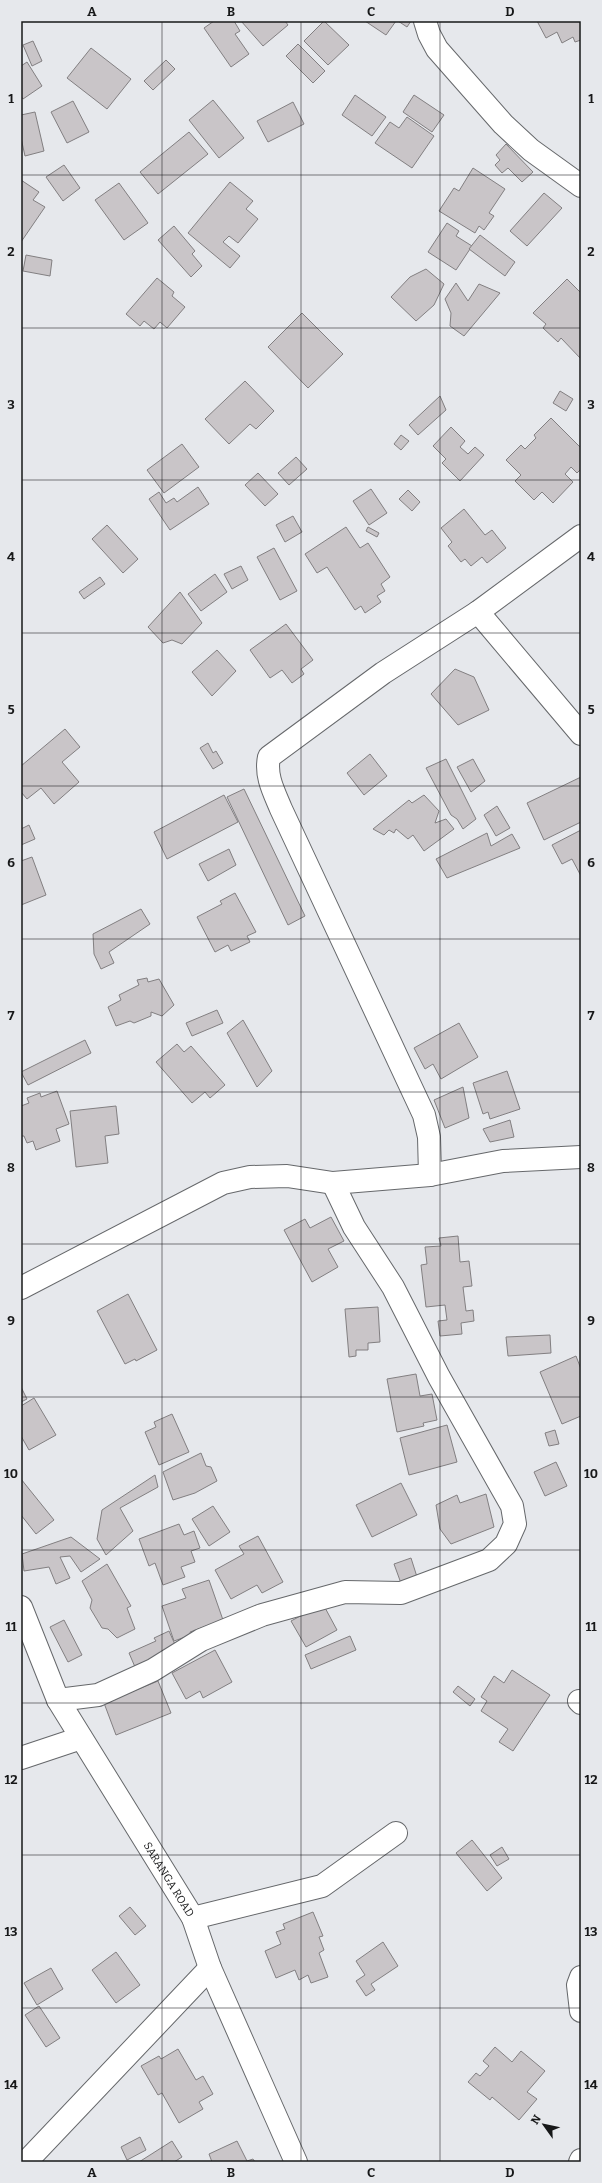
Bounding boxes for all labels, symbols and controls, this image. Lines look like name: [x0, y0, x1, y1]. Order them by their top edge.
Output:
text: A: [87, 4, 97, 19]
text: B: [227, 4, 235, 19]
text: C: [367, 4, 375, 19]
text: D: [505, 4, 515, 19]
text: 1: [8, 91, 14, 106]
text: 1: [588, 91, 594, 106]
text: 2: [7, 244, 15, 259]
text: 2: [587, 244, 595, 259]
text: 3: [7, 397, 15, 412]
text: 3: [587, 397, 595, 412]
text: 4: [7, 549, 15, 564]
text: 4: [587, 549, 595, 564]
text: 5: [7, 702, 15, 717]
text: 5: [587, 702, 595, 717]
text: 6: [7, 855, 15, 870]
text: 6: [587, 855, 595, 870]
text: 7: [8, 1008, 15, 1023]
text: 7: [588, 1008, 595, 1023]
text: 8: [7, 1160, 15, 1175]
text: 8: [587, 1160, 595, 1175]
text: 9: [7, 1313, 15, 1328]
text: 9: [587, 1313, 595, 1328]
text: 10: [4, 1466, 18, 1481]
text: 10: [584, 1466, 598, 1481]
text: 11: [5, 1619, 17, 1634]
text: 11: [585, 1619, 597, 1634]
text: 12: [5, 1772, 17, 1787]
text: 12: [585, 1772, 597, 1787]
street label: SARANGA ROAD: [141, 1840, 197, 1919]
text: 13: [4, 1924, 18, 1939]
text: 13: [584, 1924, 598, 1939]
text: 14: [4, 2077, 18, 2092]
text: 14: [584, 2077, 598, 2092]
north arrow: [524, 2105, 564, 2145]
text: N: [528, 2112, 544, 2127]
text: A: [87, 2165, 97, 2180]
text: B: [227, 2165, 235, 2180]
text: C: [367, 2165, 375, 2180]
text: D: [505, 2165, 515, 2180]

